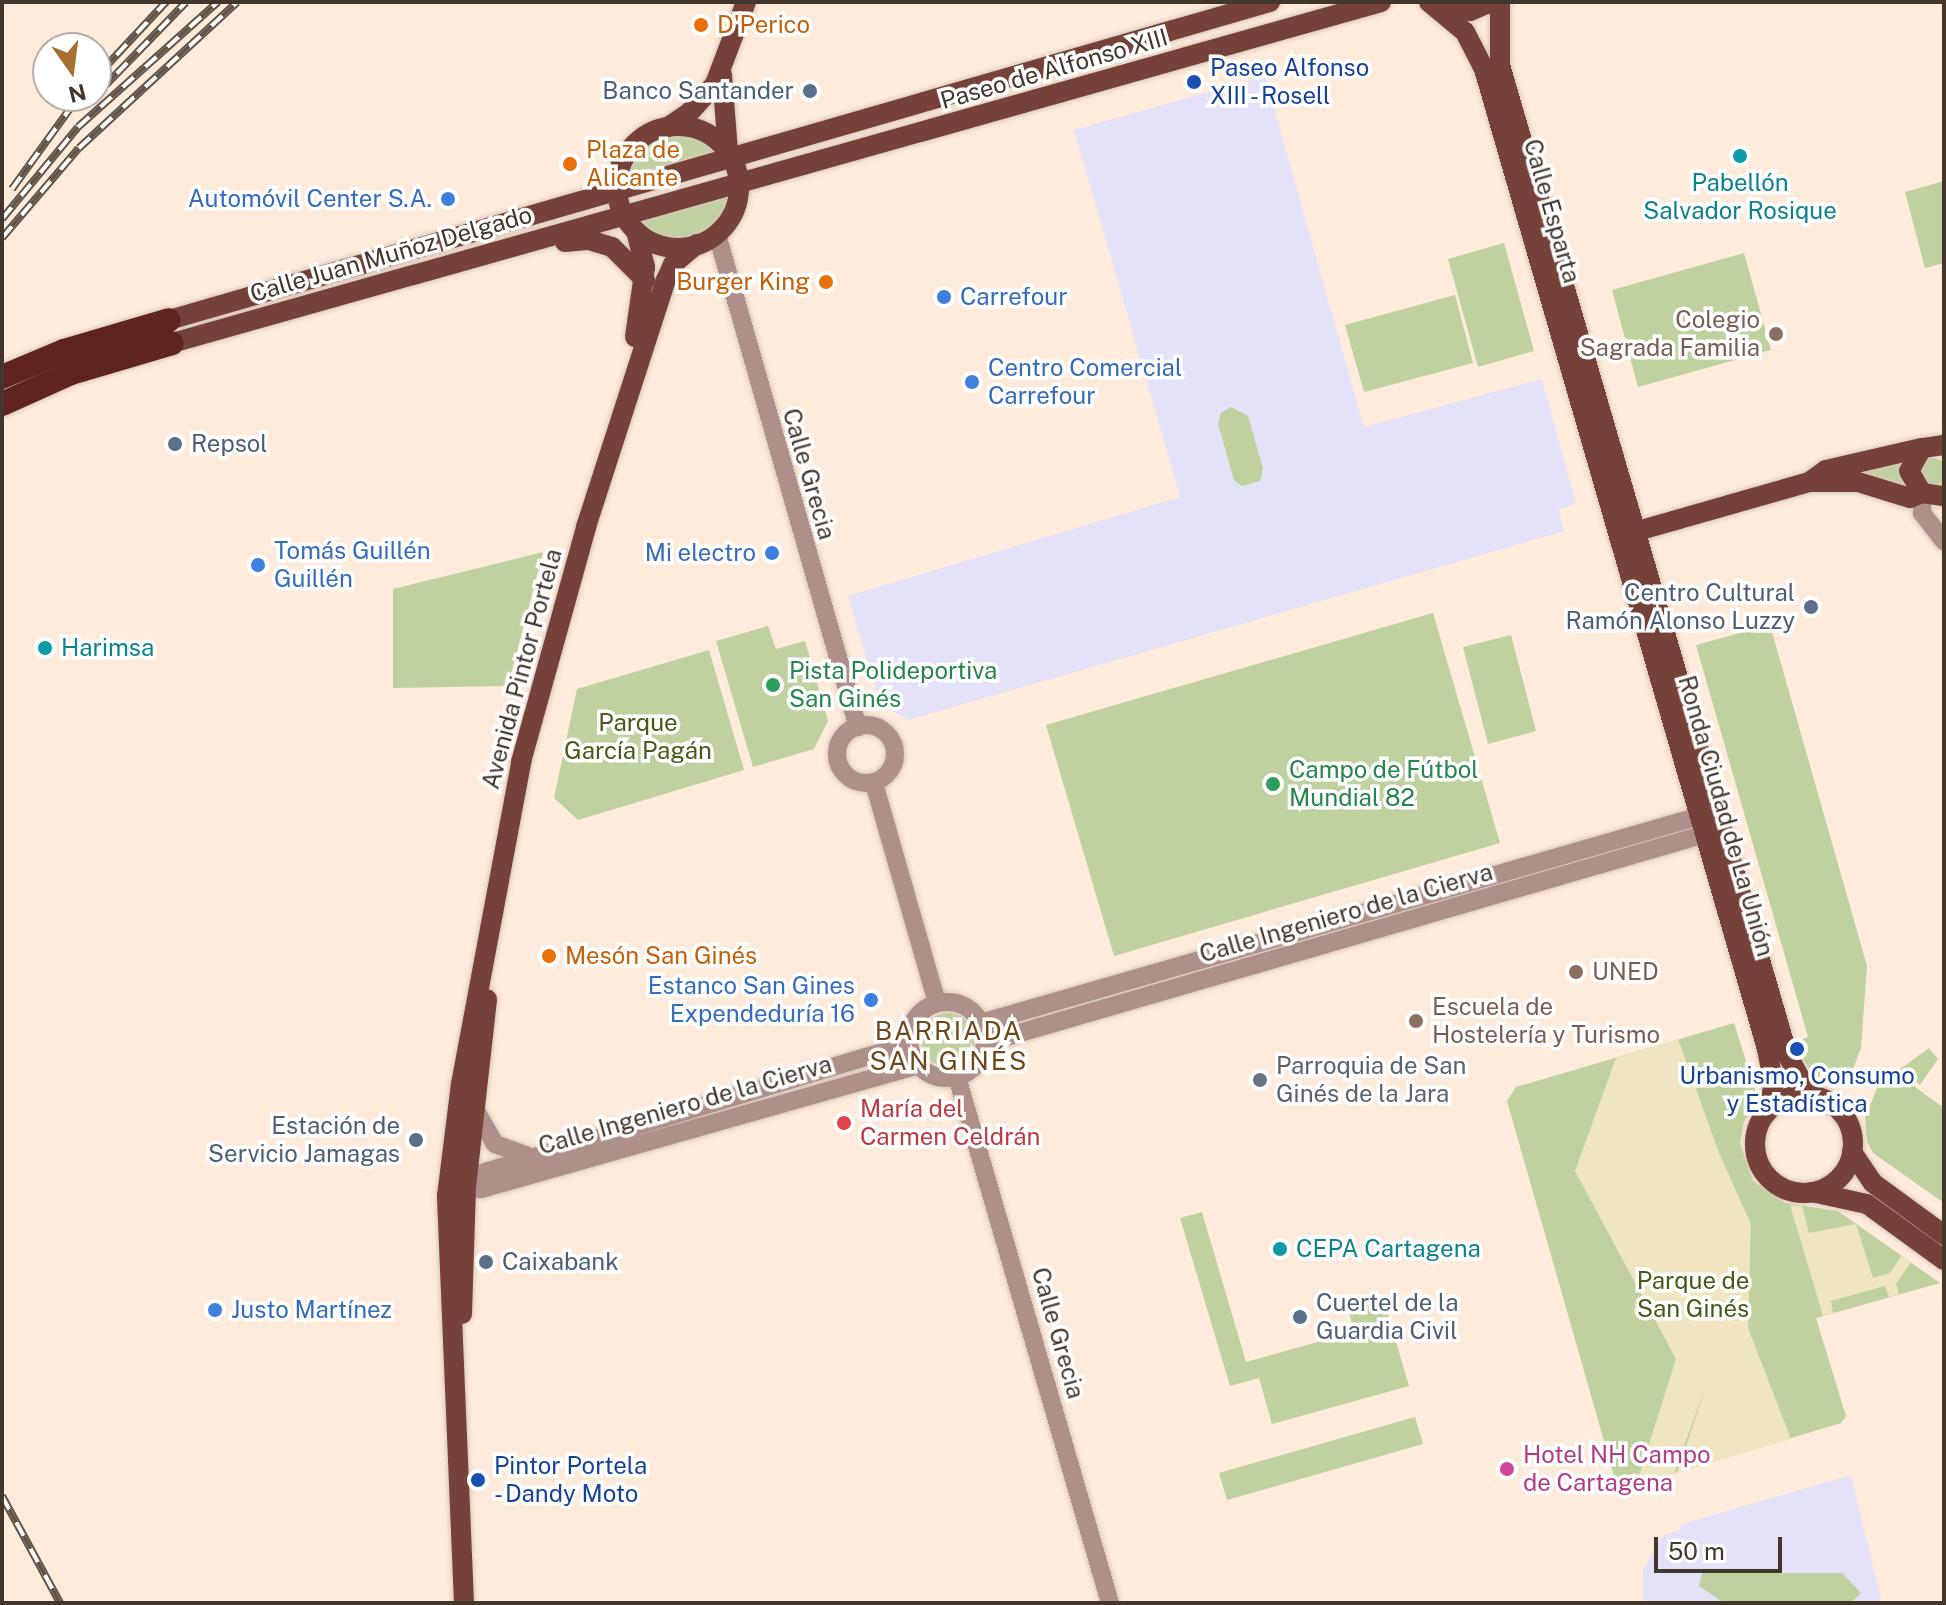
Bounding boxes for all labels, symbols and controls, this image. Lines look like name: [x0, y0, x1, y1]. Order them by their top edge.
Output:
place label: D'Perico: [717, 11, 810, 39]
marker: D'Perico: [692, 16, 710, 34]
street label: Paseo de Alfonso XIII: [937, 23, 1171, 115]
north arrow: [32, 32, 112, 112]
place label: Paseo Alfonso XIII - Rosell: [1210, 54, 1369, 110]
marker: Paseo Alfonso XIII - Rosell: [1185, 73, 1203, 91]
place label: Banco Santander: [602, 77, 794, 105]
text: N: [66, 79, 89, 108]
marker: Banco Santander: [801, 82, 819, 100]
place label: Plaza de Alicante: [586, 136, 680, 192]
street label: Calle Esparta: [1518, 136, 1586, 286]
marker: Pabellón Salvador Rosique: [1731, 147, 1749, 165]
marker: Plaza de Alicante: [561, 155, 579, 173]
place label: Pabellón Salvador Rosique: [1643, 169, 1837, 225]
place label: Automóvil Center S.A.: [188, 185, 432, 213]
marker: Automóvil Center S.A.: [439, 190, 457, 208]
street label: Calle Juan Muñoz Delgado: [247, 200, 535, 308]
place label: Burger King: [676, 268, 810, 296]
marker: Burger King: [817, 273, 835, 291]
place label: Carrefour: [960, 283, 1068, 311]
marker: Carrefour: [935, 288, 953, 306]
place label: Colegio Sagrada Familia: [1580, 306, 1760, 362]
marker: Colegio Sagrada Familia: [1767, 325, 1785, 343]
place label: Centro Comercial Carrefour: [988, 354, 1182, 410]
marker: Centro Comercial Carrefour: [963, 373, 981, 391]
street label: Calle Grecia: [777, 405, 841, 543]
place label: Repsol: [191, 430, 268, 458]
marker: Repsol: [166, 435, 184, 453]
place label: Tomás Guillén Guillén: [274, 537, 431, 593]
place label: Mi electro: [645, 539, 756, 567]
marker: Mi electro: [763, 544, 781, 562]
street label: Avenida Pintor Portela: [476, 546, 568, 792]
marker: Tomás Guillén Guillén: [249, 556, 267, 574]
place label: Centro Cultural Ramón Alonso Luzzy: [1565, 579, 1795, 635]
marker: Centro Cultural Ramón Alonso Luzzy: [1802, 598, 1820, 616]
place label: Harimsa: [61, 634, 154, 662]
marker: Harimsa: [36, 639, 54, 657]
place label: Pista Polideportiva San Ginés: [789, 657, 997, 713]
street label: Ronda Ciudad de La Unión: [1672, 672, 1780, 960]
marker: Pista Polideportiva San Ginés: [764, 676, 782, 694]
park label: Parque García Pagán: [564, 709, 712, 765]
place label: Campo de Fútbol Mundial 82: [1289, 756, 1479, 812]
marker: Campo de Fútbol Mundial 82: [1264, 775, 1282, 793]
street label: Calle Ingeniero de la Cierva: [1196, 857, 1496, 969]
place label: Mesón San Ginés: [565, 942, 757, 970]
marker: Mesón San Ginés: [540, 947, 558, 965]
place label: UNED: [1592, 958, 1659, 986]
marker: UNED: [1567, 963, 1585, 981]
place label: Estanco San Gines Expendeduría 16: [648, 972, 855, 1028]
marker: Estanco San Gines Expendeduría 16: [862, 991, 880, 1009]
place label: Escuela de Hostelería y Turismo: [1432, 993, 1660, 1049]
marker: Escuela de Hostelería y Turismo: [1407, 1012, 1425, 1030]
district label: BARRIADA SAN GINÉS: [869, 1015, 1029, 1076]
marker: Urbanismo, Consumo y Estadística: [1788, 1040, 1806, 1058]
street label: Calle Ingeniero de la Cierva: [535, 1049, 835, 1161]
place label: Parroquia de San Ginés de la Jara: [1276, 1052, 1467, 1108]
place label: Urbanismo, Consumo y Estadística: [1679, 1062, 1915, 1118]
marker: Parroquia de San Ginés de la Jara: [1251, 1071, 1269, 1089]
place label: María del Carmen Celdrán: [860, 1095, 1040, 1151]
place label: Estación de Servicio Jamagas: [208, 1112, 400, 1168]
marker: María del Carmen Celdrán: [835, 1114, 853, 1132]
marker: Estación de Servicio Jamagas: [407, 1131, 425, 1149]
place label: CEPA Cartagena: [1296, 1235, 1481, 1263]
marker: CEPA Cartagena: [1271, 1240, 1289, 1258]
place label: Caixabank: [502, 1248, 619, 1276]
marker: Caixabank: [477, 1253, 495, 1271]
street label: Calle Grecia: [1026, 1264, 1090, 1402]
park label: Parque de San Ginés: [1636, 1267, 1750, 1323]
place label: Cuertel de la Guardia Civil: [1316, 1289, 1459, 1345]
place label: Justo Martínez: [231, 1296, 392, 1324]
marker: Justo Martínez: [206, 1301, 224, 1319]
marker: Cuertel de la Guardia Civil: [1291, 1308, 1309, 1326]
place label: Hotel NH Campo de Cartagena: [1523, 1441, 1711, 1497]
place label: Pintor Portela - Dandy Moto: [494, 1452, 647, 1508]
marker: Hotel NH Campo de Cartagena: [1498, 1460, 1516, 1478]
marker: Pintor Portela - Dandy Moto: [469, 1471, 487, 1489]
scale bar: [1658, 1521, 1786, 1571]
text: 50 m: [1668, 1537, 1725, 1565]

